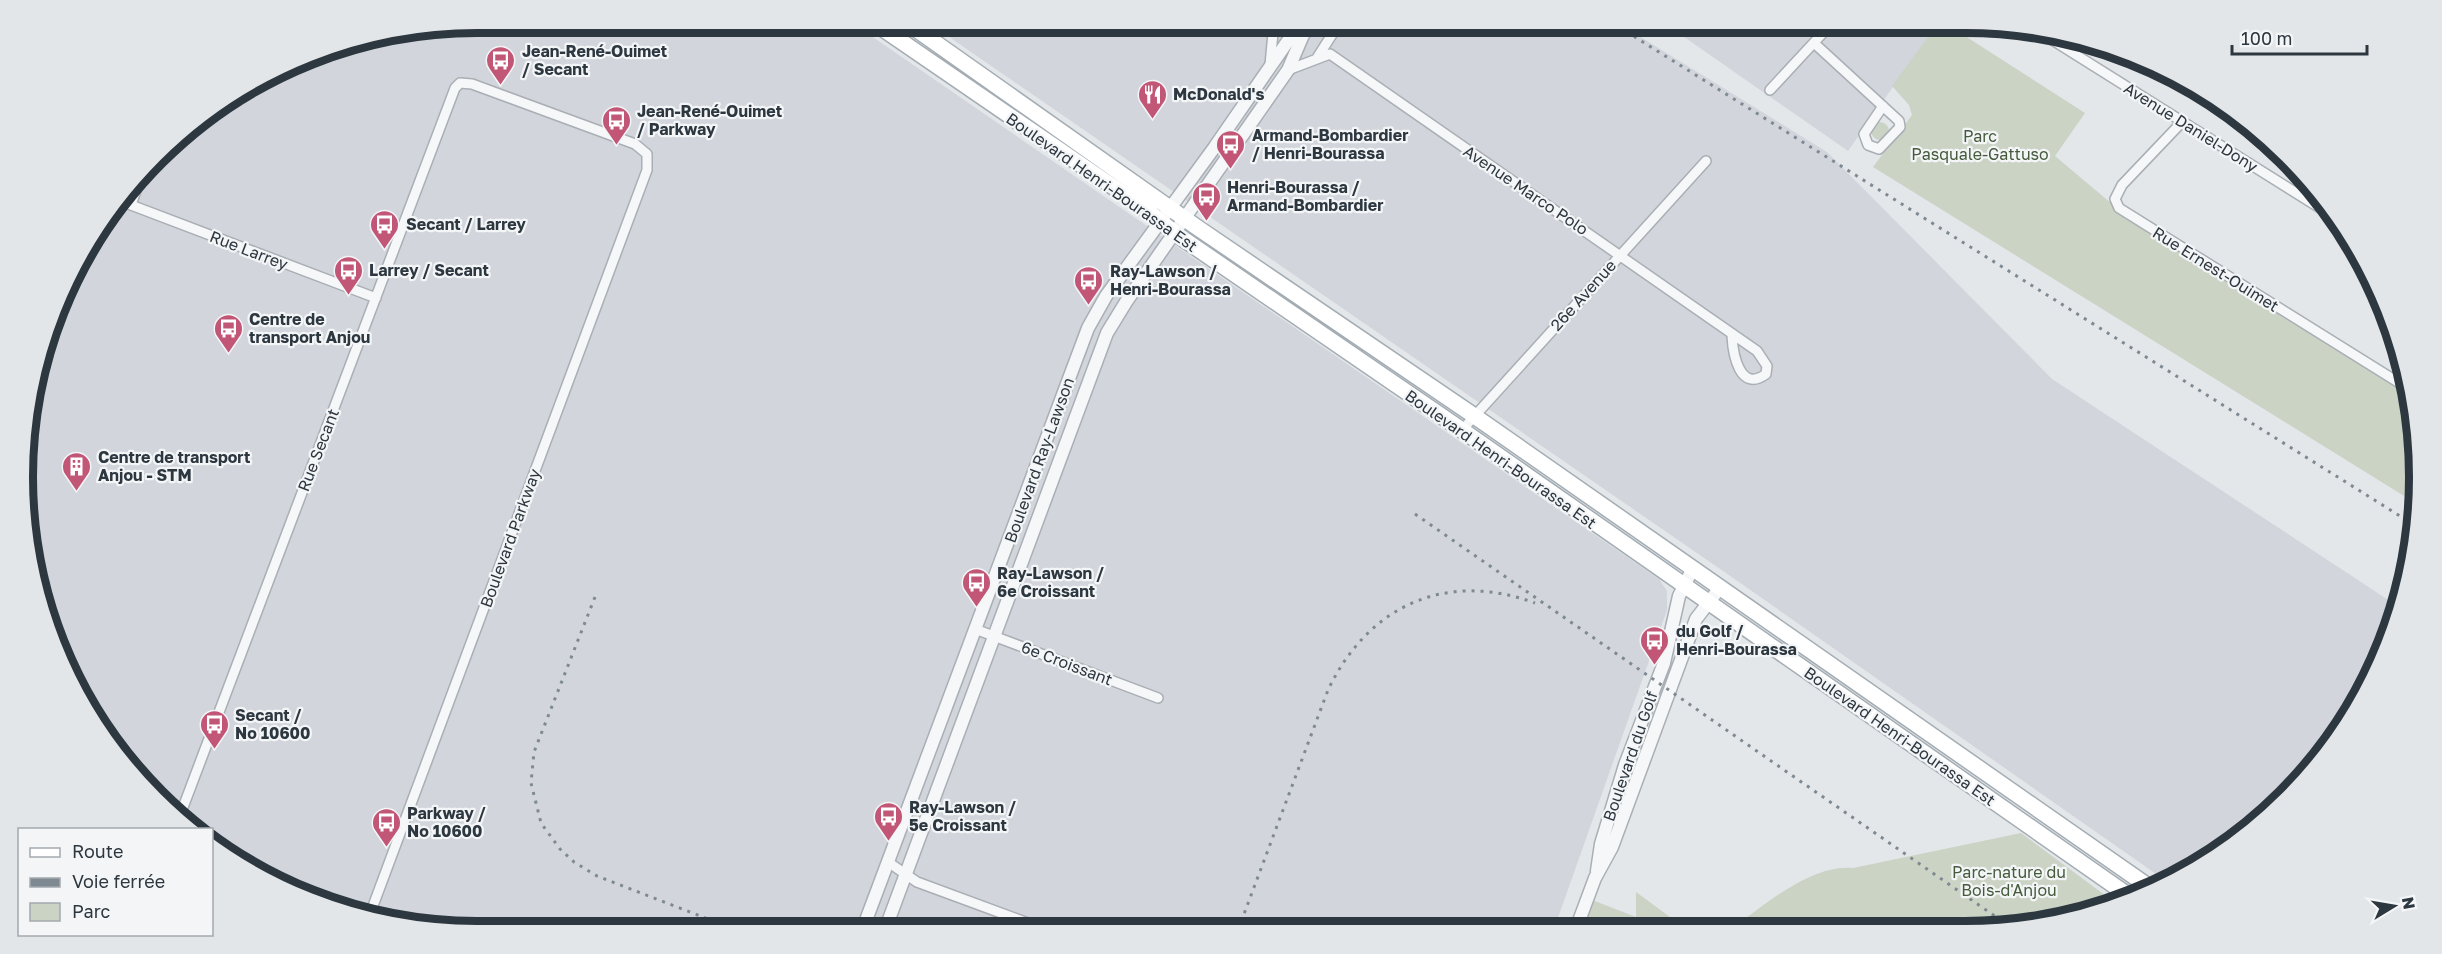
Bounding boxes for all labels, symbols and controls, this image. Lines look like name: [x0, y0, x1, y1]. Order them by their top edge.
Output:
scale bar: [2232, 18, 2367, 56]
text: 100 m: [2241, 27, 2292, 49]
place label: Jean-René-Ouimet / Secant: [522, 41, 667, 79]
bus stop icon: Jean-René-Ouimet / Secant: [485, 44, 517, 86]
restaurant icon: McDonald's: [1136, 78, 1168, 120]
street label: Avenue Daniel-Dony: [2120, 78, 2262, 176]
place label: McDonald's: [1173, 84, 1264, 104]
place label: Jean-René-Ouimet / Parkway: [637, 101, 782, 139]
bus stop icon: Jean-René-Ouimet / Parkway: [600, 104, 632, 146]
street label: Boulevard Henri-Bourassa Est: [1002, 108, 1202, 256]
place label: Armand-Bombardier / Henri-Bourassa: [1252, 125, 1408, 163]
park label: Parc Pasquale-Gattuso: [1911, 126, 2049, 164]
bus stop icon: Armand-Bombardier / Henri-Bourassa: [1215, 128, 1247, 170]
street label: Avenue Marco Polo: [1460, 141, 1592, 239]
place label: Henri-Bourassa / Armand-Bombardier: [1227, 177, 1383, 215]
bus stop icon: Henri-Bourassa / Armand-Bombardier: [1190, 180, 1222, 222]
bus stop icon: Secant / Larrey: [369, 208, 401, 250]
place label: Secant / Larrey: [406, 214, 526, 234]
street label: Rue Ernest-Ouimet: [2149, 222, 2283, 316]
street label: Rue Larrey: [207, 226, 291, 274]
bus stop icon: Larrey / Secant: [332, 254, 364, 296]
street label: 26e Avenue: [1546, 255, 1620, 335]
place label: Larrey / Secant: [369, 260, 489, 280]
place label: Ray-Lawson / Henri-Bourassa: [1110, 261, 1231, 299]
bus stop icon: Ray-Lawson / Henri-Bourassa: [1073, 264, 1105, 306]
place label: Centre de transport Anjou: [249, 309, 370, 347]
bus stop icon: Centre de transport Anjou: [212, 312, 244, 354]
street label: Boulevard Ray-Lawson: [1000, 375, 1078, 545]
street label: Boulevard Henri-Bourassa Est: [1401, 385, 1601, 533]
street label: Rue Secant: [293, 406, 343, 494]
place label: Centre de transport Anjou - STM: [98, 447, 250, 485]
building icon: Centre de transport Anjou - STM: [61, 450, 93, 492]
street label: Boulevard Parkway: [476, 466, 544, 610]
place label: Ray-Lawson / 6e Croissant: [997, 563, 1104, 601]
bus stop icon: Ray-Lawson / 6e Croissant: [960, 566, 992, 608]
place label: du Golf / Henri-Bourassa: [1676, 621, 1797, 659]
bus stop icon: du Golf / Henri-Bourassa: [1639, 624, 1671, 666]
street label: 6e Croissant: [1019, 636, 1115, 690]
street label: Boulevard Henri-Bourassa Est: [1800, 662, 2000, 810]
street label: Boulevard du Golf: [1598, 688, 1662, 824]
place label: Secant / No 10600: [235, 705, 310, 743]
bus stop icon: Secant / No 10600: [198, 708, 230, 750]
place label: Ray-Lawson / 5e Croissant: [909, 797, 1016, 835]
bus stop icon: Ray-Lawson / 5e Croissant: [872, 800, 904, 842]
place label: Parkway / No 10600: [407, 803, 486, 841]
bus stop icon: Parkway / No 10600: [370, 806, 402, 848]
legend: [18, 828, 213, 936]
text: Route: [72, 840, 123, 862]
park label: Parc-nature du Bois-d'Anjou: [1952, 862, 2066, 900]
text: Voie ferrée: [72, 870, 165, 892]
north arrow: [2364, 876, 2424, 936]
text: N: [2398, 895, 2420, 911]
text: Parc: [72, 900, 111, 922]

